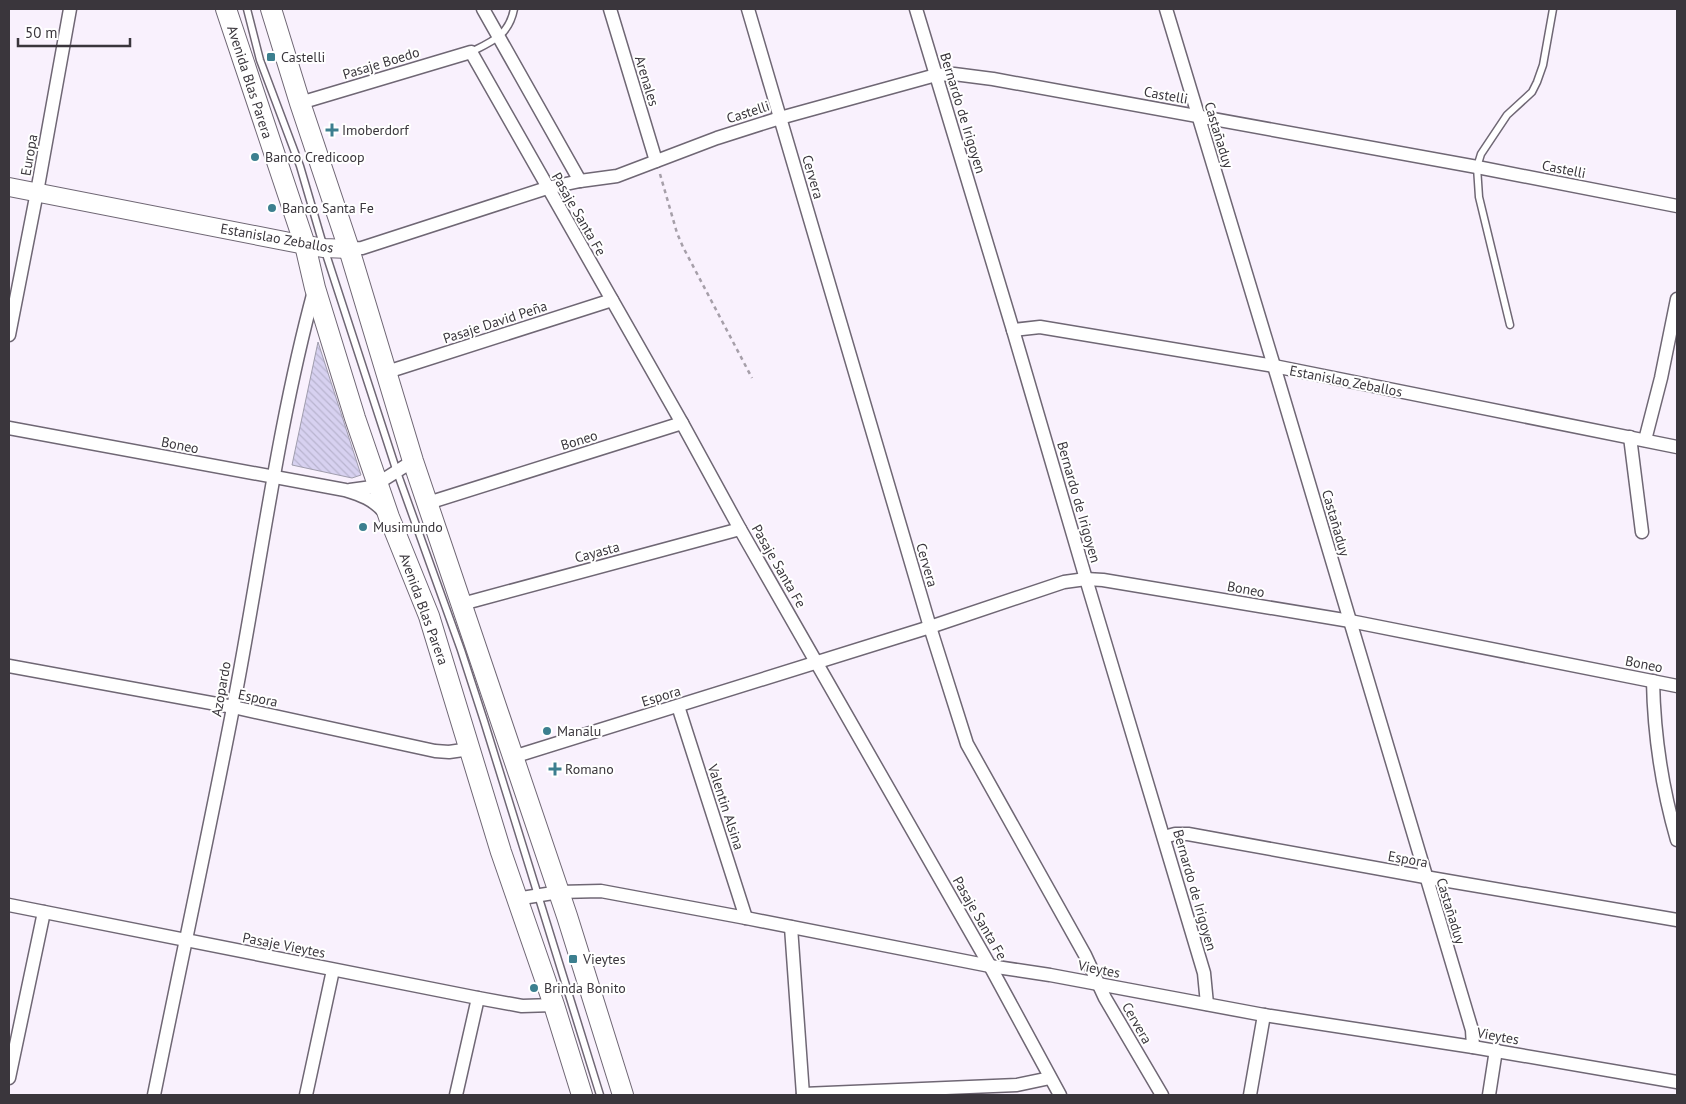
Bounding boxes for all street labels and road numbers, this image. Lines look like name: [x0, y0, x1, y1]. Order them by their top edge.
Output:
street label: Avenida Blas Parera: [223, 23, 277, 141]
street label: Pasaje Boedo: [340, 43, 422, 83]
street label: Bernardo de Irigoyen: [936, 51, 990, 175]
street label: Arenales: [631, 54, 663, 108]
street label: Castelli: [1143, 82, 1189, 108]
street label: Castelli: [724, 97, 772, 127]
street label: Castañaduy: [1200, 100, 1238, 171]
street label: Europa: [17, 133, 42, 177]
street label: Cervera: [798, 153, 828, 201]
street label: Castelli: [1541, 156, 1587, 182]
street label: Pasaje Santa Fe: [548, 169, 610, 259]
street label: Estanislao Zeballos: [219, 219, 335, 257]
street label: Pasaje David Peña: [441, 297, 549, 347]
street label: Estanislao Zeballos: [1288, 361, 1404, 401]
street label: Boneo: [558, 426, 600, 454]
street label: Boneo: [160, 433, 200, 457]
street label: Bernardo de Irigoyen: [1053, 439, 1105, 565]
street label: Castañaduy: [1318, 488, 1354, 559]
street label: Pasaje Santa Fe: [748, 521, 810, 611]
street label: Cayasta: [573, 537, 621, 567]
street label: Cervera: [912, 541, 942, 589]
street label: Avenida Blas Parera: [395, 551, 453, 667]
street label: Boneo: [1226, 577, 1266, 601]
street label: Boneo: [1624, 652, 1664, 676]
street label: Azopardo: [207, 660, 235, 718]
street label: Espora: [639, 682, 683, 710]
street label: Espora: [236, 685, 280, 711]
street label: Valentin Alsina: [703, 761, 748, 852]
street label: Bernardo de Irigoyen: [1169, 827, 1221, 953]
street label: Espora: [1387, 847, 1429, 871]
street label: Pasaje Santa Fe: [949, 873, 1011, 963]
street label: Castañaduy: [1432, 876, 1470, 947]
street label: Pasaje Vieytes: [241, 928, 327, 962]
street label: Vieytes: [1075, 956, 1122, 982]
street label: Cervera: [1118, 999, 1156, 1047]
street label: Vieytes: [1474, 1023, 1521, 1049]

